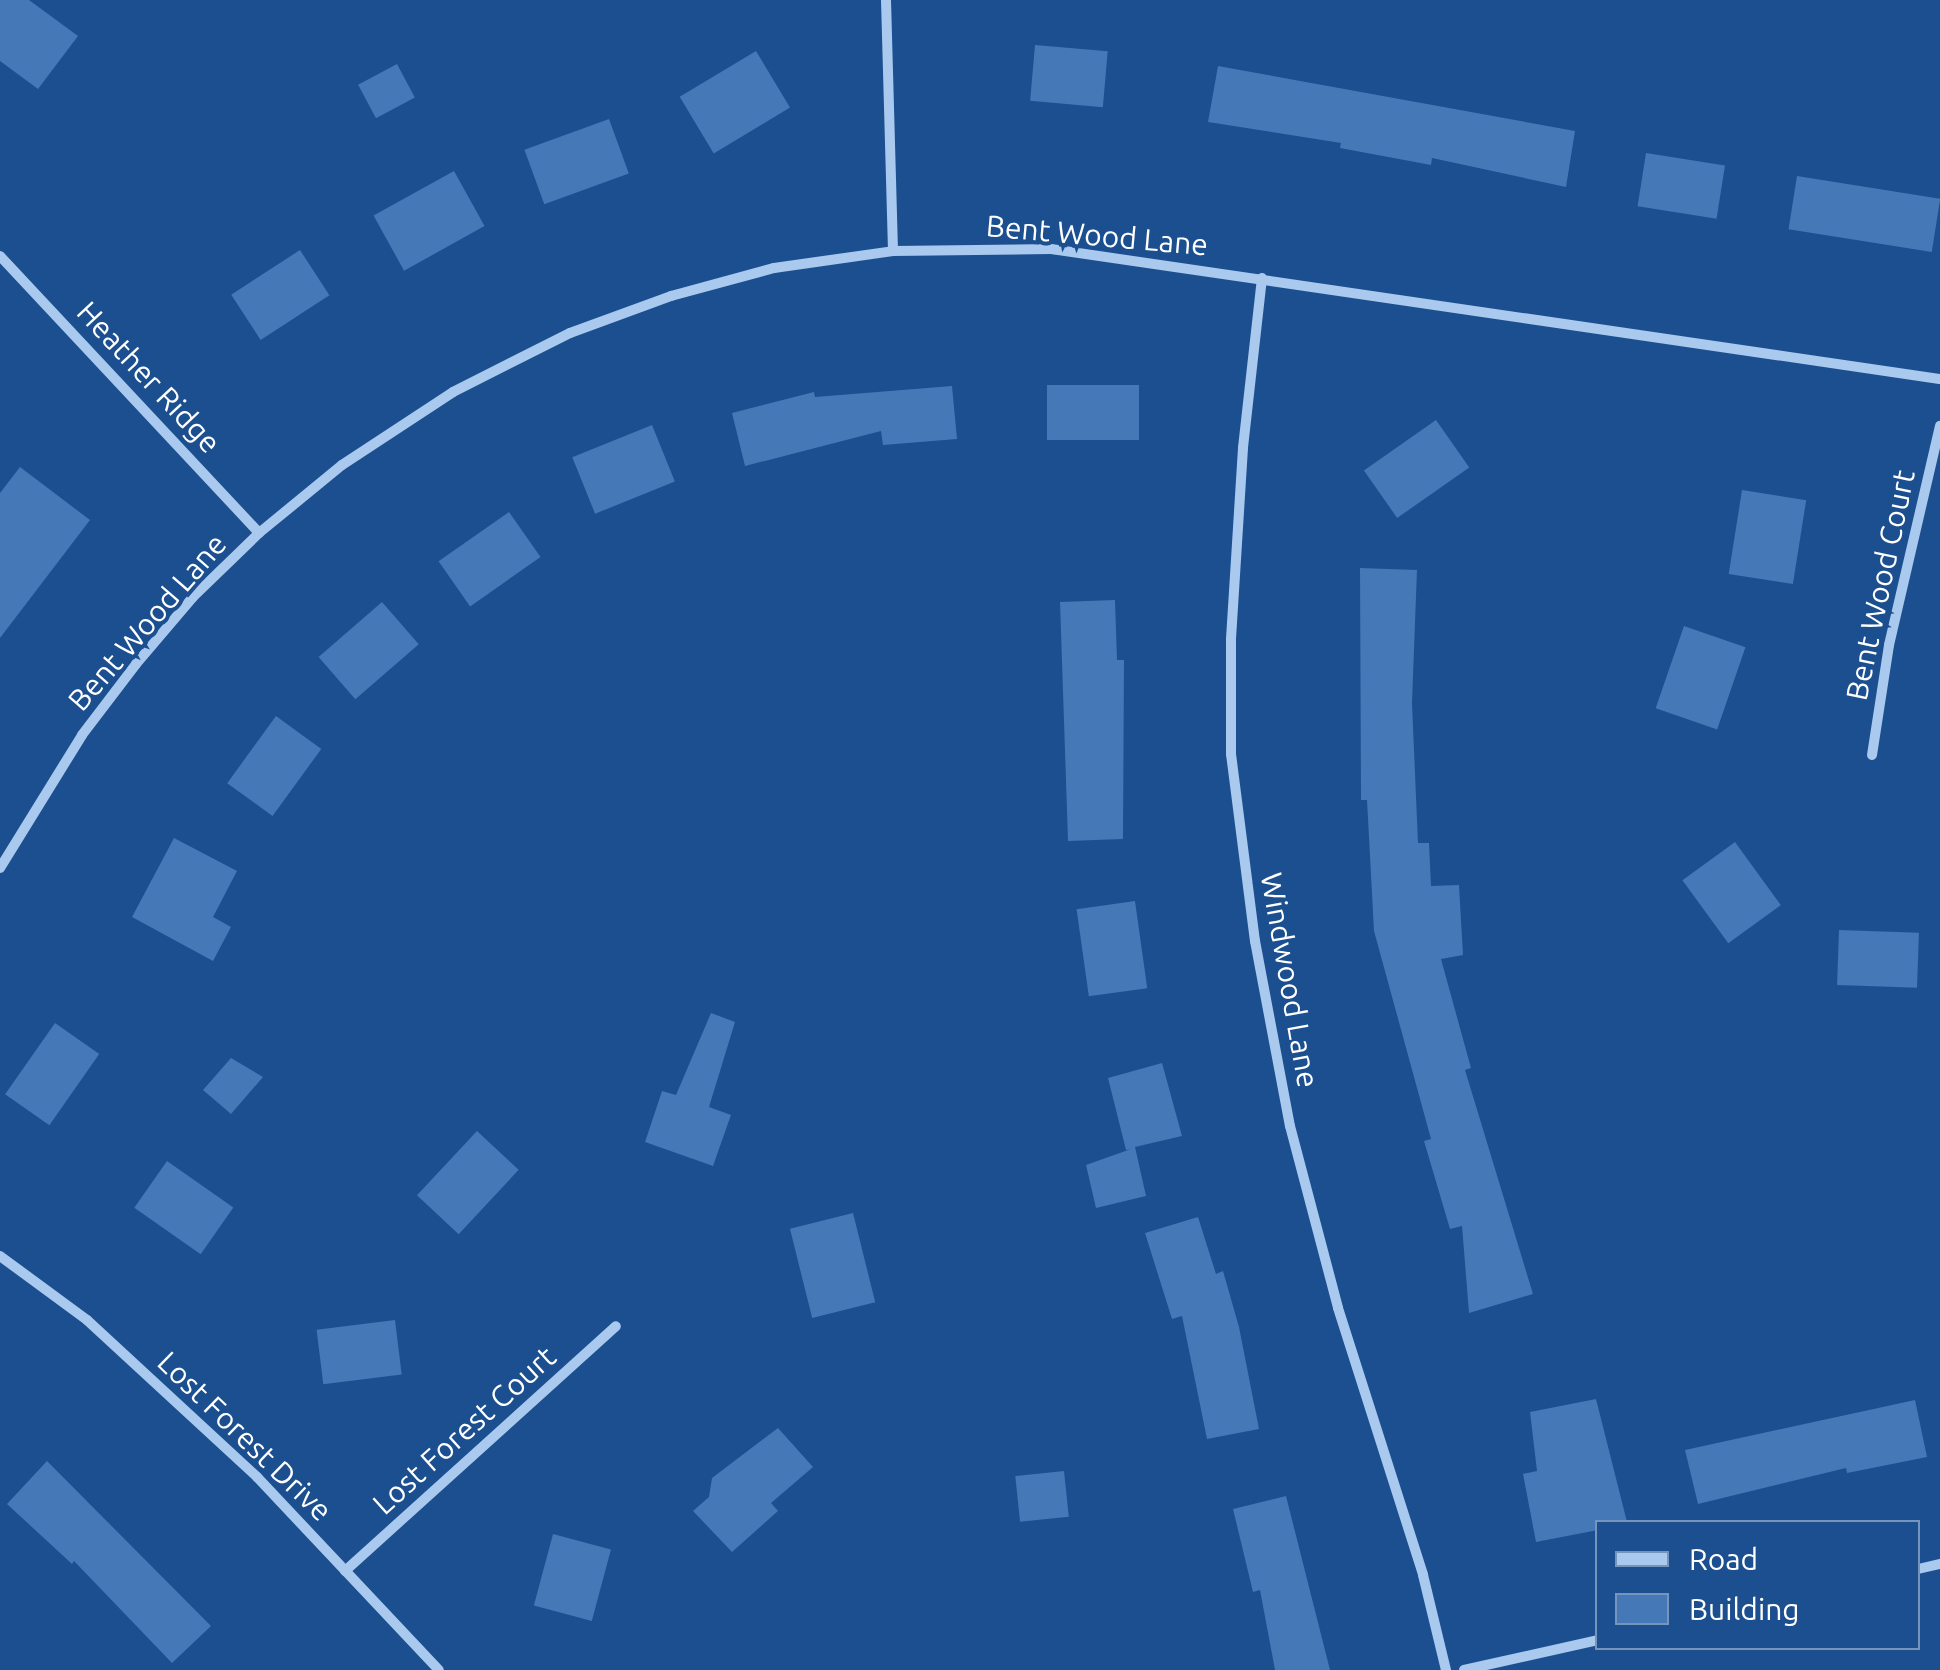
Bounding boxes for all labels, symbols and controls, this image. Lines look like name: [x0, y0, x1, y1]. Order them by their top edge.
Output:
street label: Bent Wood Lane: [985, 207, 1209, 263]
street label: Heather Ridge: [70, 294, 228, 460]
street label: Bent Wood Court: [1838, 467, 1922, 703]
street label: Bent Wood Lane: [60, 526, 234, 718]
street label: Windwood Lane: [1253, 870, 1327, 1090]
street label: Lost Forest Court: [365, 1338, 563, 1522]
street label: Lost Forest Drive: [150, 1344, 340, 1528]
legend: [1595, 1520, 1920, 1650]
text: Road: [1689, 1542, 1758, 1576]
text: Building: [1689, 1592, 1800, 1626]

